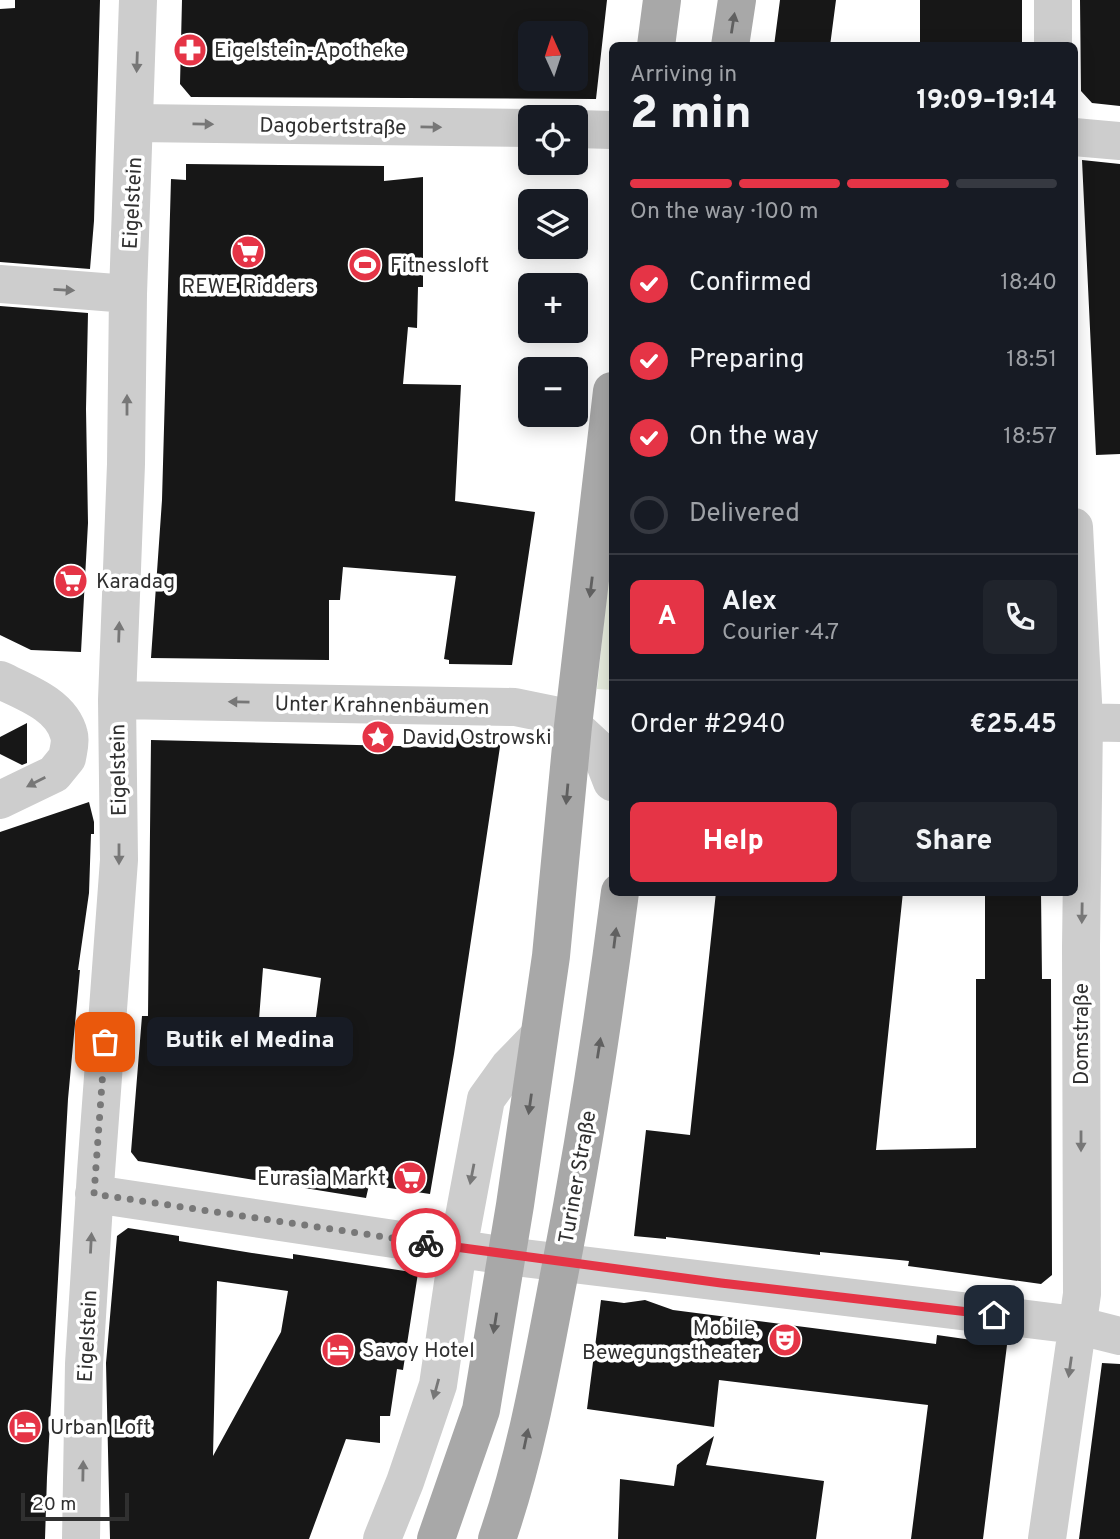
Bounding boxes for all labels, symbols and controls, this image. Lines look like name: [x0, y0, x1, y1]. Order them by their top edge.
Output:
one-way arrow: [728, 12, 739, 34]
north arrow: [518, 21, 588, 91]
map controls: [518, 21, 588, 427]
pharmacy icon: Eigelstein-Apotheke: [171, 31, 209, 69]
place label: Eigelstein-Apotheke: [214, 38, 405, 65]
one-way arrow: [131, 51, 142, 73]
text: Arriving in: [630, 61, 737, 90]
text: 19:09–19:14: [916, 85, 1057, 118]
text: 2 min: [630, 86, 752, 145]
button: locate: [518, 105, 588, 175]
street label: Dagobertstraße: [259, 113, 407, 142]
one-way arrow: [193, 119, 215, 130]
one-way arrow: [420, 122, 442, 133]
street label: Eigelstein: [118, 156, 149, 250]
button: layers: [518, 189, 588, 259]
text: On the way · 100 m: [630, 198, 819, 227]
supermarket icon: REWE Ridders: [229, 233, 267, 271]
sports icon: Fitnessloft: [346, 246, 384, 284]
place label: Fitnessloft: [390, 253, 489, 280]
icon: check: [630, 265, 668, 303]
text: Confirmed: [689, 267, 812, 300]
text: 18:40: [1000, 269, 1057, 298]
button: +: [518, 273, 588, 343]
place label: REWE Ridders: [181, 274, 315, 301]
one-way arrow: [53, 285, 75, 296]
icon: check: [630, 342, 668, 380]
text: Preparing: [689, 344, 804, 377]
text: 18:51: [1006, 346, 1057, 375]
button: −: [518, 357, 588, 427]
one-way arrow: [121, 394, 132, 416]
icon: check: [630, 419, 668, 457]
text: On the way: [689, 421, 819, 454]
text: 18:57: [1003, 423, 1057, 452]
text: Delivered: [689, 498, 800, 531]
supermarket icon: Karadag: [52, 562, 90, 600]
place label: Karadag: [96, 569, 175, 596]
one-way arrow: [585, 576, 596, 598]
button: phone: [983, 580, 1057, 654]
text: Alex: [722, 586, 777, 619]
text: A: [658, 601, 676, 634]
text: Courier · 4.7: [722, 619, 839, 648]
one-way arrow: [114, 621, 125, 643]
street label: Unter Krahnenbäumen: [274, 691, 490, 722]
one-way arrow: [228, 696, 250, 708]
text: Order #2940: [630, 709, 786, 742]
text: €25.45: [970, 709, 1057, 742]
place icon: David Ostrowski: [359, 718, 397, 756]
street label: Eigelstein: [105, 724, 134, 816]
place label: David Ostrowski: [402, 725, 552, 752]
one-way arrow: [26, 777, 46, 788]
one-way arrow: [561, 783, 572, 805]
button: Help: [630, 802, 837, 882]
button: Share: [851, 802, 1057, 882]
one-way arrow: [113, 843, 125, 865]
one-way arrow: [1076, 903, 1087, 925]
one-way arrow: [609, 927, 620, 949]
street label: Domstraße: [1069, 983, 1096, 1085]
pin: [75, 1012, 135, 1072]
callout: Butik el Medina: [147, 1018, 354, 1066]
icon: bag: [86, 1023, 124, 1061]
text: Butik el Medina: [165, 1027, 335, 1056]
one-way arrow: [594, 1037, 605, 1059]
one-way arrow: [524, 1093, 535, 1115]
street label: Turiner Straße: [553, 1109, 603, 1246]
one-way arrow: [1075, 1130, 1087, 1152]
supermarket icon: Eurasia Markt: [391, 1159, 429, 1197]
one-way arrow: [467, 1163, 478, 1185]
place label: Eurasia Markt: [257, 1166, 386, 1193]
courier: [391, 1208, 461, 1278]
icon: bike: [407, 1224, 445, 1262]
one-way arrow: [86, 1232, 97, 1254]
pin: [964, 1285, 1024, 1345]
street label: Eigelstein: [73, 1289, 104, 1383]
icon: home: [975, 1296, 1013, 1334]
one-way arrow: [489, 1312, 500, 1334]
place label: Mobile, Bewegungstheater: [582, 1316, 760, 1367]
theatre icon: Mobile, Bewegungstheater: [766, 1321, 804, 1359]
hotel icon: Savoy Hotel: [319, 1331, 357, 1369]
place label: Savoy Hotel: [362, 1338, 475, 1365]
one-way arrow: [1065, 1357, 1076, 1379]
one-way arrow: [431, 1378, 441, 1399]
hotel icon: Urban Loft: [6, 1408, 44, 1446]
place label: Urban Loft: [50, 1415, 151, 1442]
one-way arrow: [521, 1427, 532, 1449]
one-way arrow: [77, 1460, 88, 1482]
scale bar: [21, 1490, 130, 1522]
text: 20 m: [32, 1493, 76, 1517]

